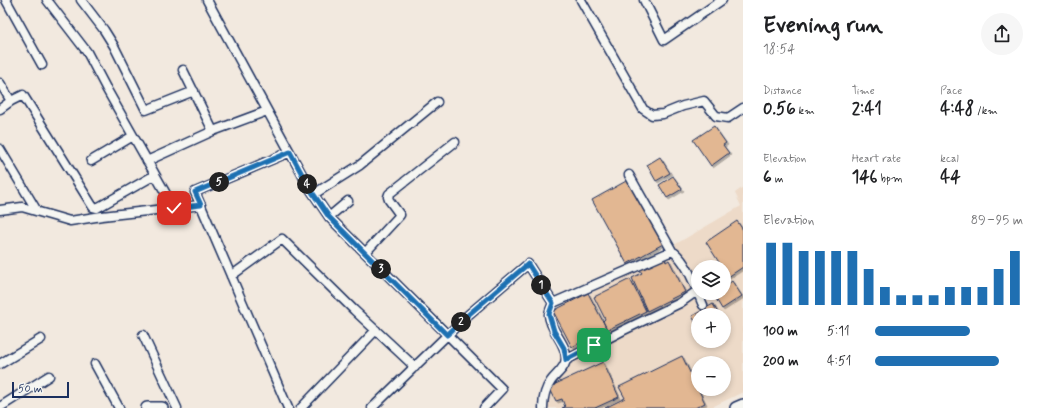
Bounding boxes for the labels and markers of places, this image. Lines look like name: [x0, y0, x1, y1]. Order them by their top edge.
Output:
pin: 5: [209, 172, 229, 192]
pin: 4: [297, 174, 317, 194]
pin: [157, 191, 191, 225]
pin: 3: [371, 259, 391, 279]
pin: 1: [531, 275, 551, 295]
pin: 2: [451, 312, 471, 332]
pin: [577, 328, 611, 362]

